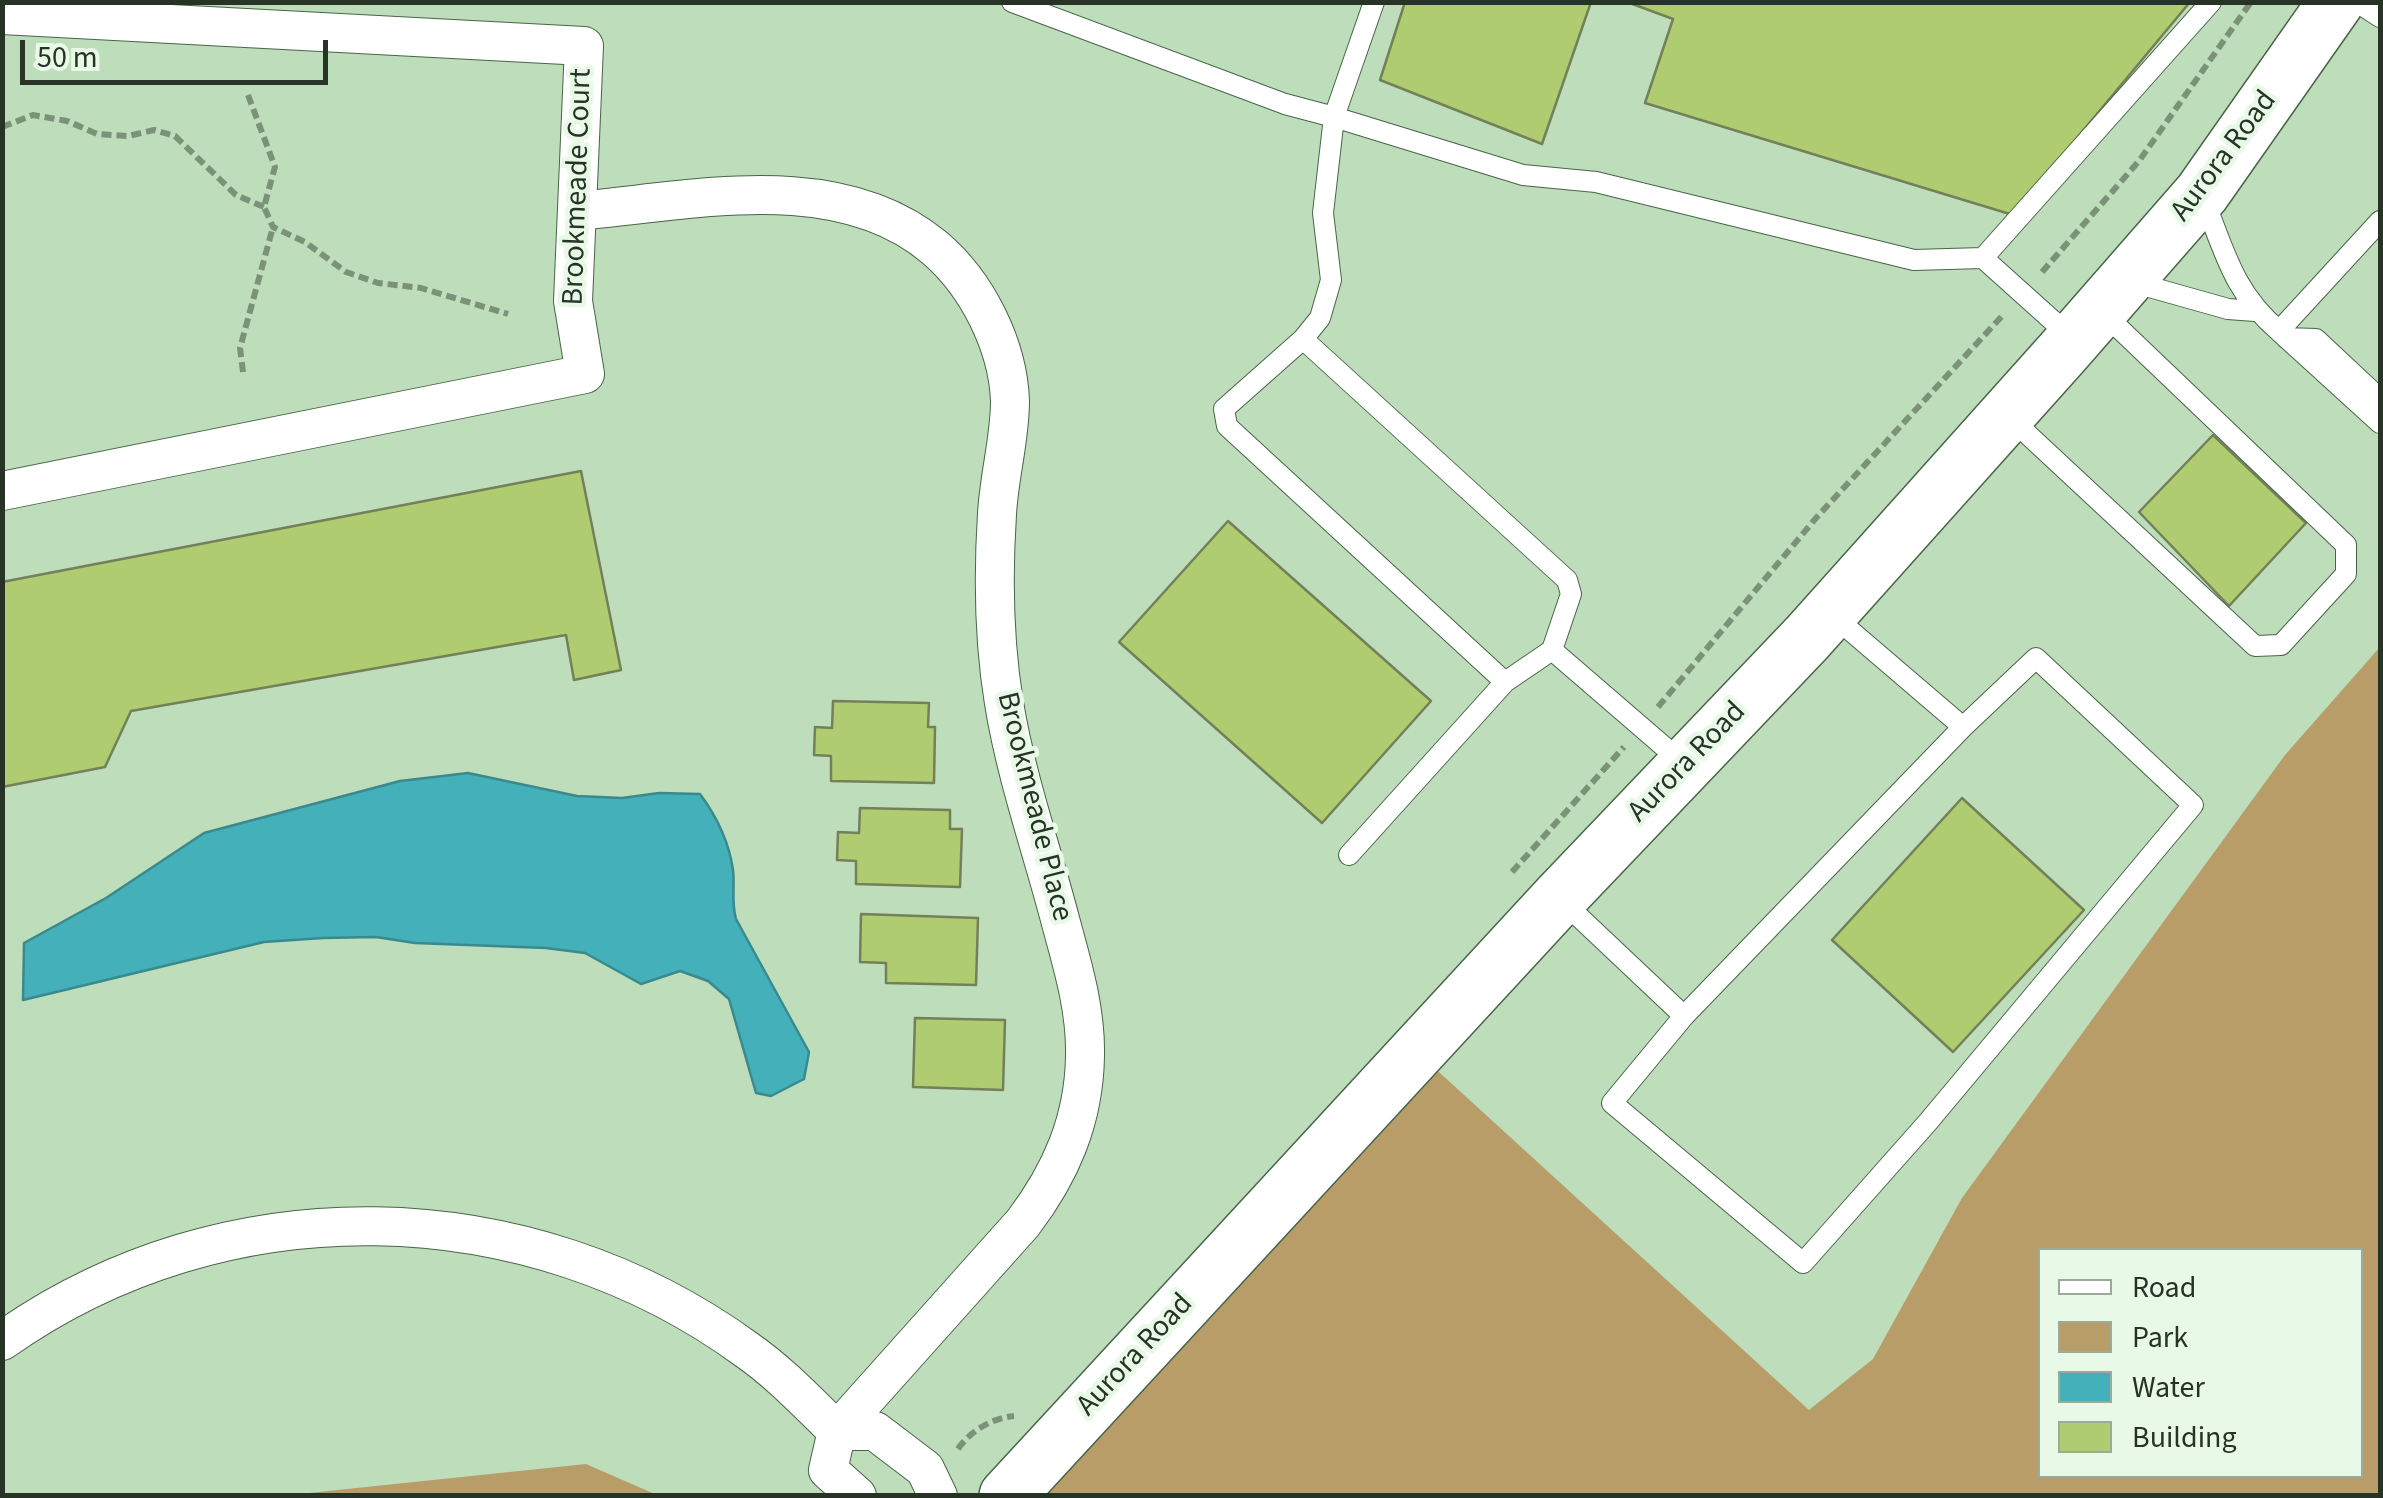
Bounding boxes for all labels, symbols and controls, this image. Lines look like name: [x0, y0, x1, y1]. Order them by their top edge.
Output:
scale bar: [25, 20, 332, 82]
text: 50 m: [37, 36, 98, 79]
street label: Brookmeade Court: [557, 68, 601, 306]
street label: Aurora Road: [2164, 85, 2286, 229]
street label: Brookmeade Place: [987, 689, 1079, 925]
street label: Aurora Road: [1622, 695, 1754, 831]
legend: [2038, 1248, 2363, 1478]
text: Road: [2132, 1266, 2196, 1309]
street label: Aurora Road: [1070, 1287, 1202, 1425]
text: Park: [2132, 1316, 2188, 1359]
text: Water: [2132, 1366, 2205, 1409]
text: Building: [2132, 1416, 2237, 1459]

